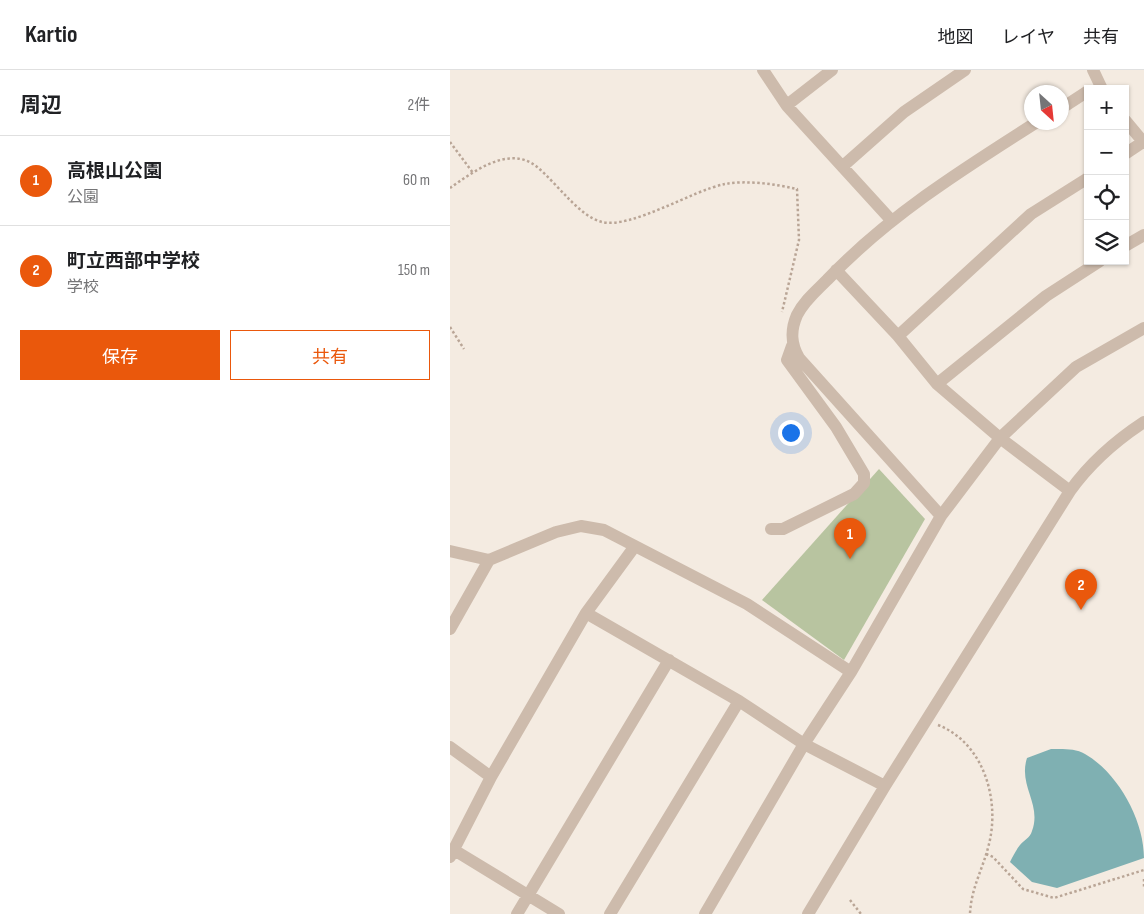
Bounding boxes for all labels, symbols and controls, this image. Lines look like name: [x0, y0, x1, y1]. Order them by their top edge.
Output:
text: Kartio: [25, 20, 77, 49]
text: 地図: [938, 27, 974, 48]
text: レイヤ: [1002, 27, 1055, 48]
text: 共有: [1083, 27, 1119, 48]
north arrow: [1024, 85, 1069, 130]
map controls: [1084, 85, 1129, 265]
button: +: [1084, 85, 1129, 130]
text: 周辺: [20, 93, 62, 118]
text: 2件: [407, 96, 430, 115]
button: −: [1084, 130, 1129, 175]
text: 高根山公園: [67, 160, 162, 183]
text: 1: [33, 171, 39, 190]
text: 60 m: [403, 171, 430, 190]
button: locate: [1084, 175, 1129, 220]
text: 公園: [67, 188, 99, 207]
button: layers: [1084, 220, 1129, 265]
text: 町立西部中学校: [67, 250, 200, 273]
text: 2: [32, 261, 40, 280]
text: 150 m: [398, 261, 430, 280]
text: 学校: [67, 278, 99, 297]
button: 保存: [20, 330, 220, 380]
button: 共有: [230, 330, 430, 380]
your location: [778, 420, 804, 446]
pin: 1: [834, 518, 866, 559]
pin: 2: [1065, 569, 1097, 610]

